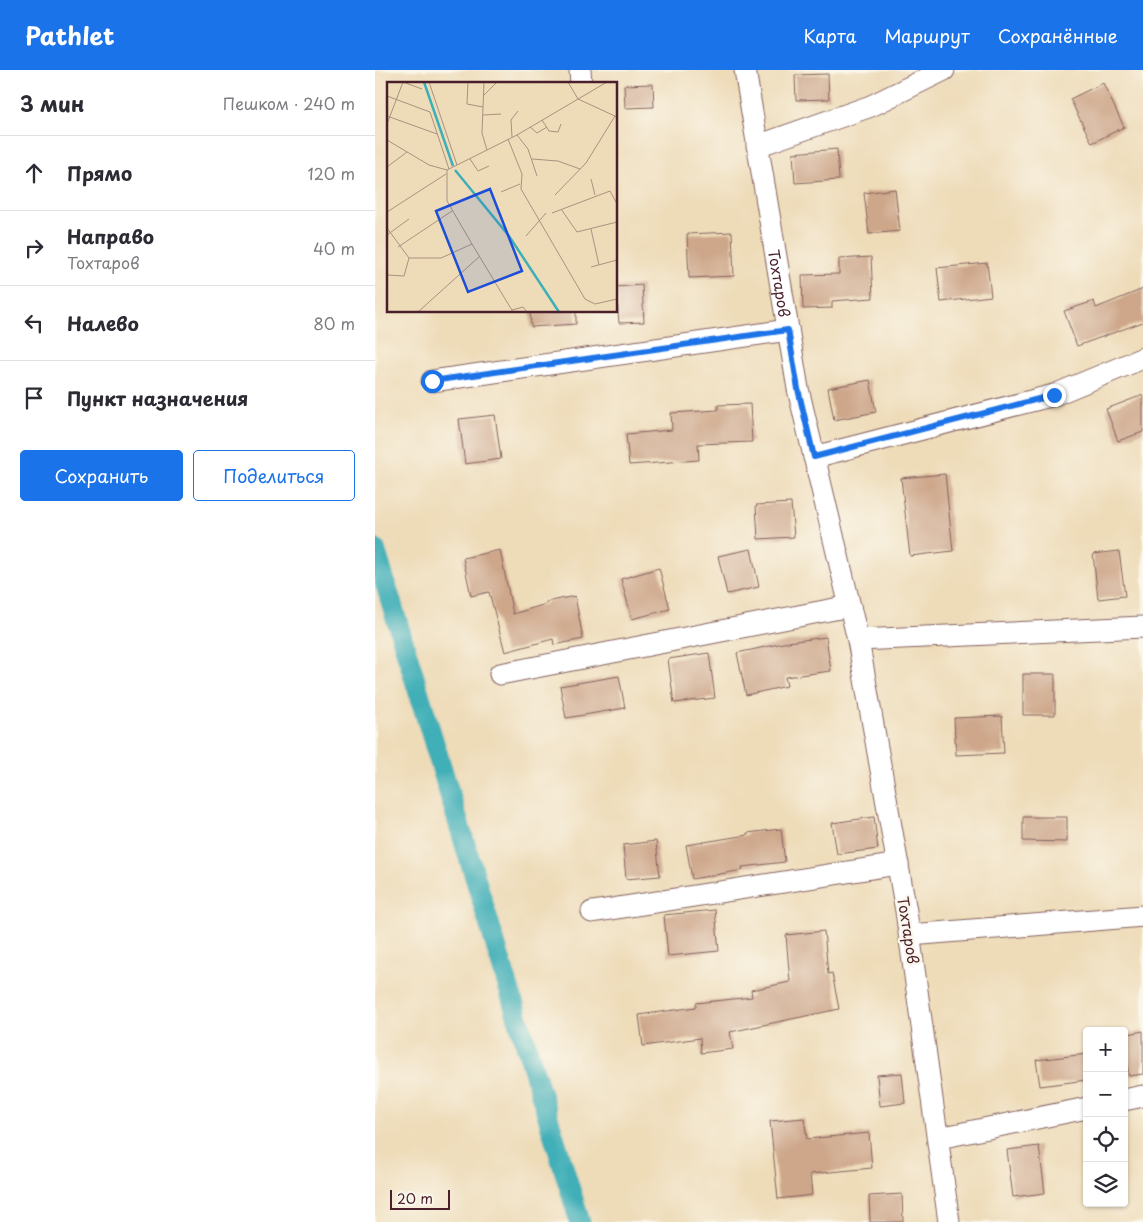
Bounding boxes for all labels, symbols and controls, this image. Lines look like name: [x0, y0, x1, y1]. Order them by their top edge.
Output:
text: Pathlet: [25, 17, 115, 53]
text: Карта: [804, 22, 856, 49]
text: Маршрут: [884, 22, 970, 49]
text: Сохранённые: [998, 22, 1118, 49]
inset map: [387, 82, 617, 312]
text: 3 мин: [20, 87, 84, 119]
text: Пешком · 240 m: [223, 91, 355, 115]
icon: ahead: [20, 159, 48, 187]
text: Прямо: [67, 159, 132, 187]
text: 120 m: [308, 161, 355, 185]
text: Направо: [67, 222, 154, 250]
icon: right: [20, 234, 48, 262]
text: 40 m: [313, 236, 355, 260]
street label: Тохтаров: [763, 248, 797, 319]
text: Тохтаров: [67, 250, 140, 274]
icon: left: [20, 309, 48, 337]
text: Налево: [67, 309, 139, 337]
text: 80 m: [313, 311, 355, 335]
route start: [421, 370, 444, 393]
icon: arrive: [20, 384, 48, 412]
text: Пункт назначения: [67, 384, 248, 412]
route end: [1043, 384, 1066, 407]
button: Сохранить: [20, 450, 183, 501]
button: Поделиться: [193, 450, 355, 501]
street label: Тохтаров: [892, 895, 926, 965]
map controls: [1083, 1027, 1128, 1207]
button: +: [1083, 1027, 1128, 1072]
button: −: [1083, 1072, 1128, 1117]
button: locate: [1083, 1117, 1128, 1162]
button: layers: [1083, 1162, 1128, 1207]
scale bar: [390, 1187, 450, 1210]
text: 20 m: [397, 1188, 433, 1209]

